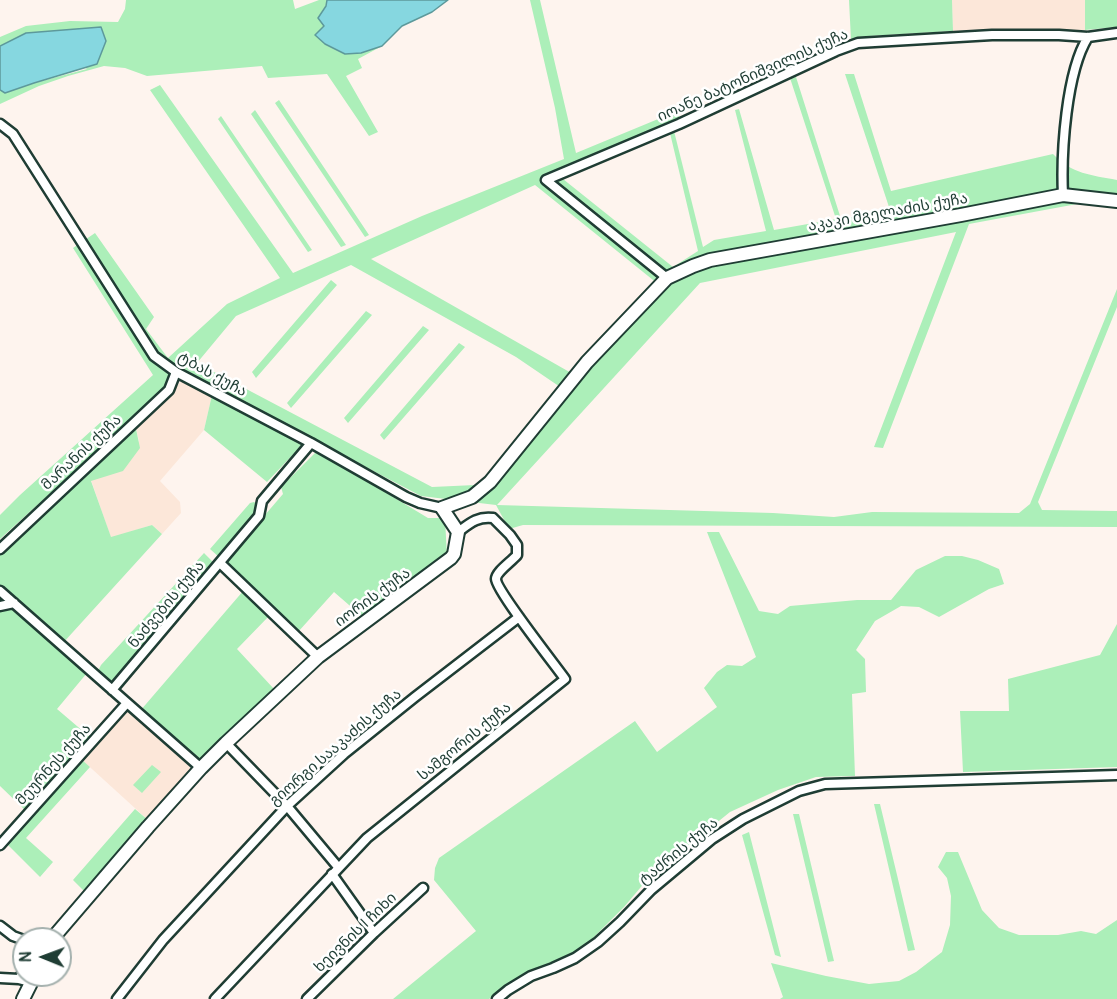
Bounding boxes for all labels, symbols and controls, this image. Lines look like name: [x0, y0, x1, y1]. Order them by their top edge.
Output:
street label: იოანე ბატონიშვილის ქუჩა: [655, 26, 851, 126]
street label: აკაკი მგელაძის ქუჩა: [807, 190, 969, 236]
street label: ტბას ქუჩა: [174, 349, 250, 401]
street label: მარანის ქუჩა: [38, 411, 126, 495]
street label: ნაძვების ქუჩა: [125, 558, 209, 652]
street label: იორის ქუჩა: [332, 565, 414, 631]
street label: გიორგი სააკაძის ქუჩა: [266, 686, 406, 810]
street label: სამგორის ქუჩა: [415, 699, 515, 785]
street label: მეურნეს ქუჩა: [13, 720, 95, 810]
street label: ტაძრის ქუჩა: [636, 815, 722, 889]
street label: ხეივნის I ჩიხი: [311, 889, 401, 977]
north arrow: [12, 927, 72, 987]
text: N: [16, 951, 36, 962]

